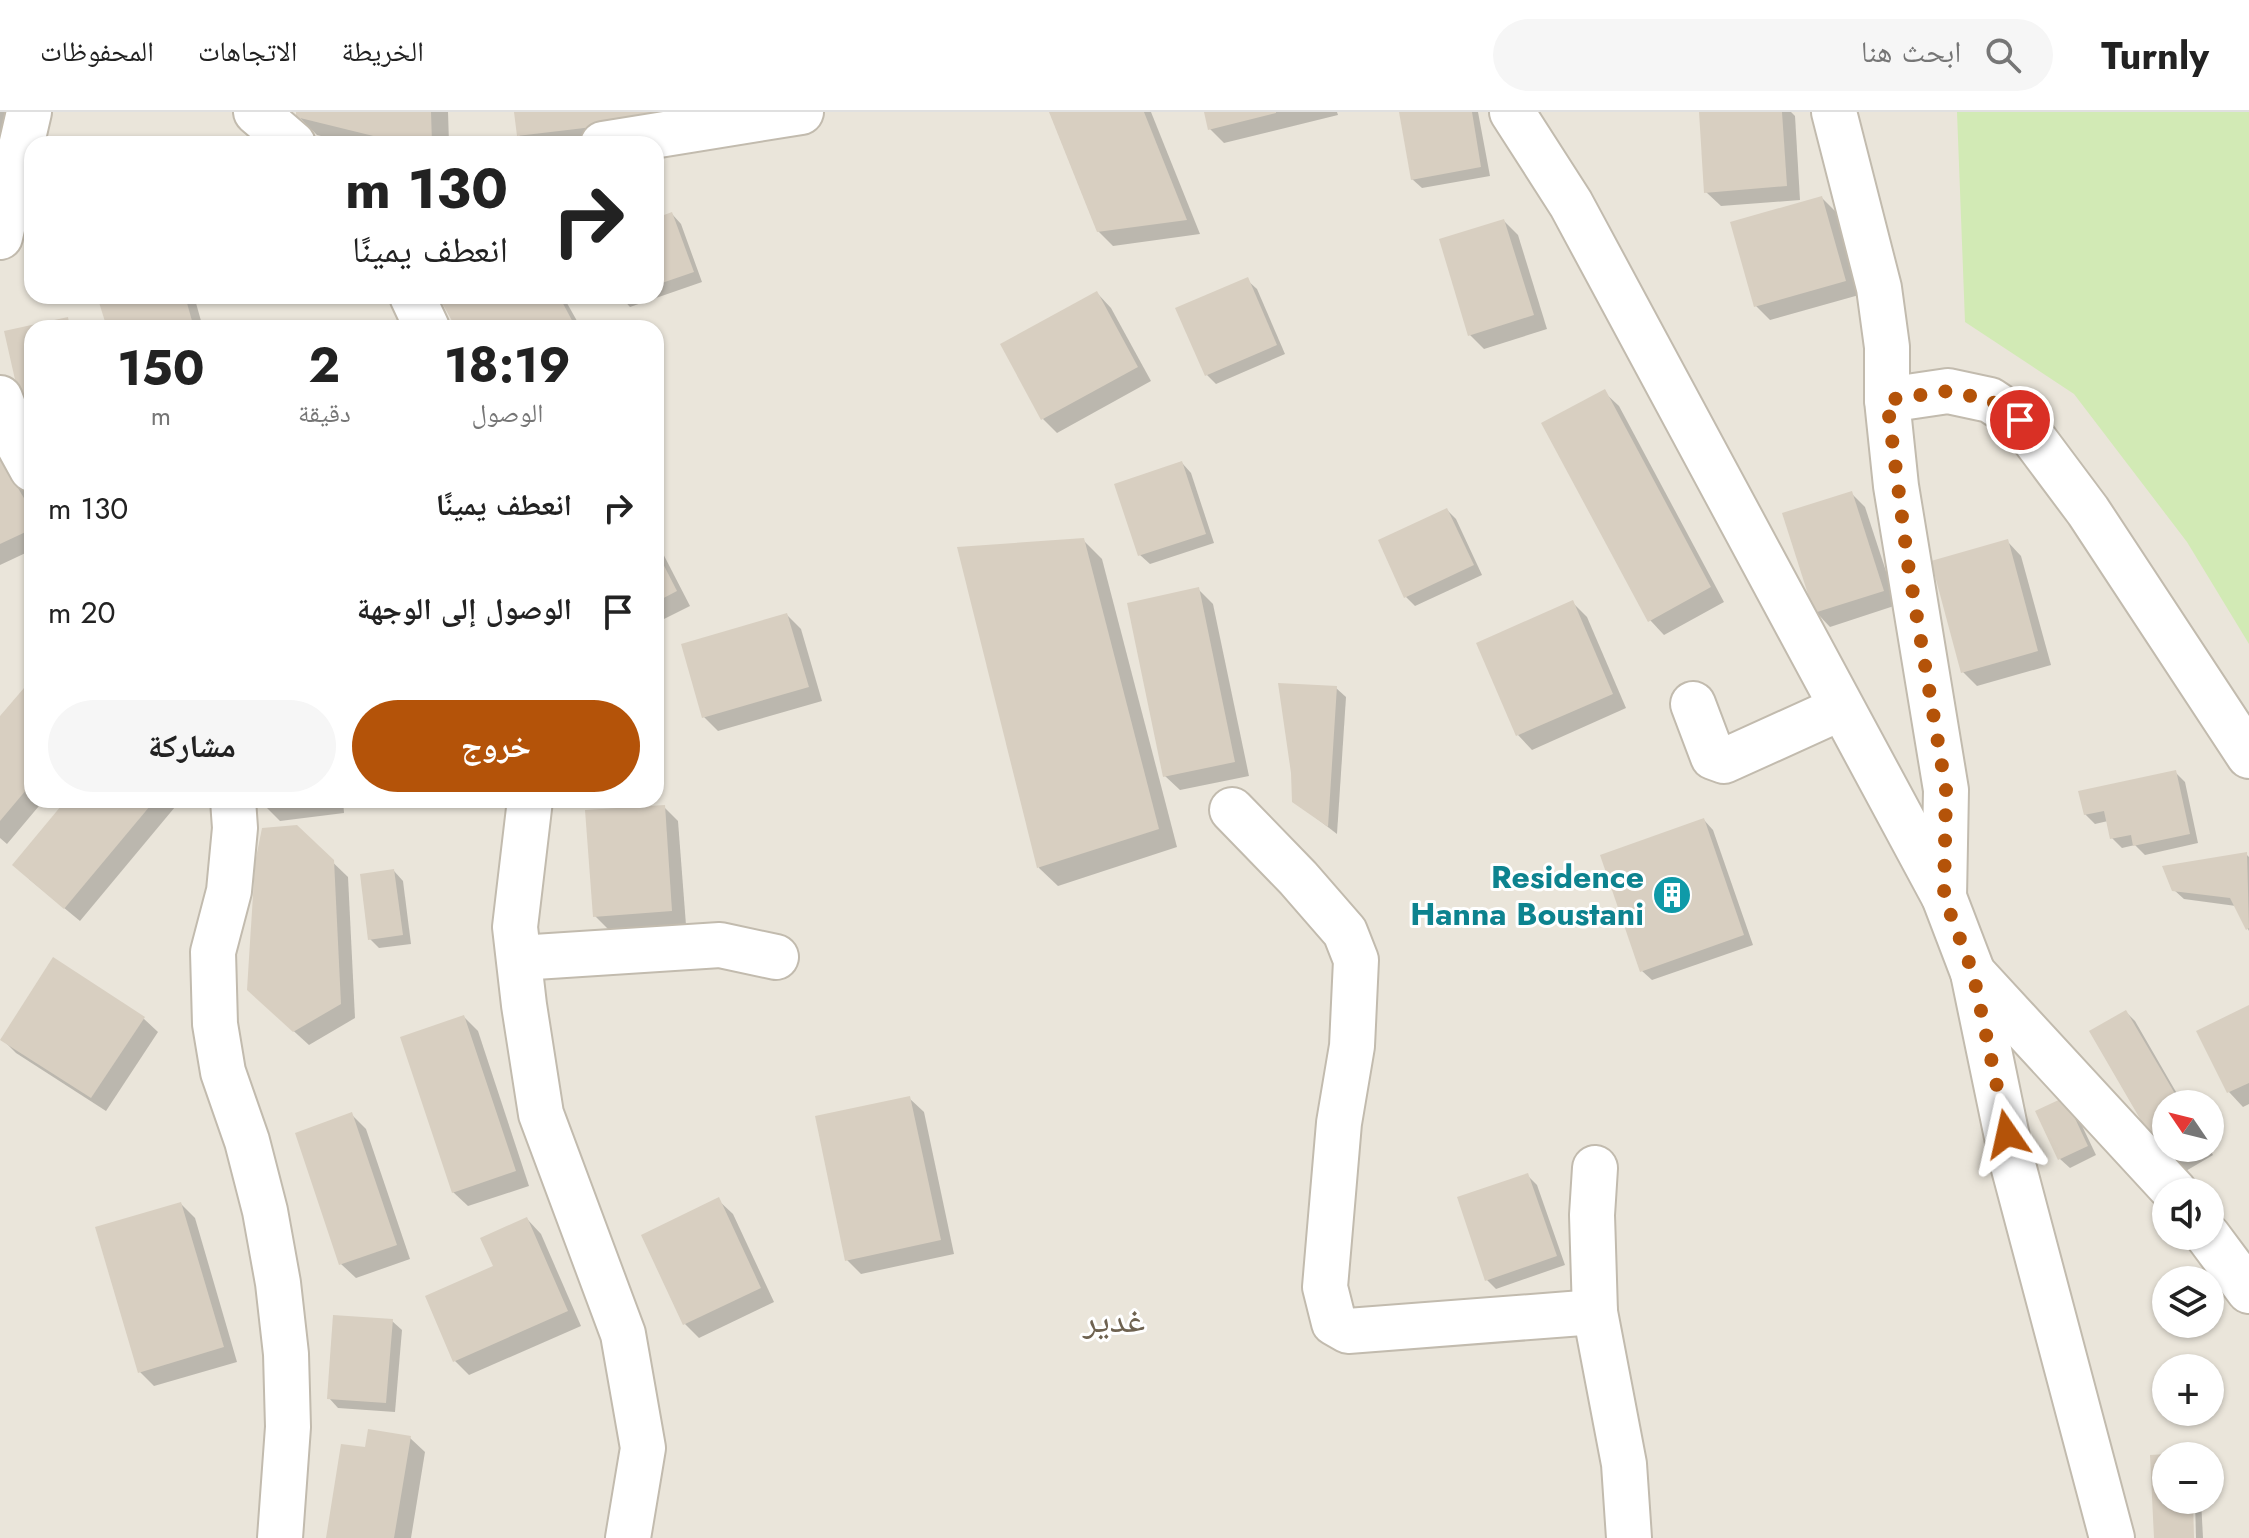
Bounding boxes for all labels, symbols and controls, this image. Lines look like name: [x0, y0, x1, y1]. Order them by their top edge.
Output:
search box: [1493, 19, 2053, 91]
text: Turnly: [2101, 28, 2209, 83]
text: ابحث هنا: [1861, 30, 1961, 73]
text: المحفوظات: [40, 31, 154, 72]
text: الاتجاهات: [198, 31, 297, 72]
text: الخريطة: [341, 31, 424, 72]
icon: search: [1981, 33, 2025, 77]
text: 130 m: [345, 148, 508, 229]
icon: right: [536, 168, 640, 272]
text: انعطف يمينًا: [352, 223, 508, 275]
text: 2: [309, 331, 340, 400]
text: 18:19: [444, 331, 571, 400]
text: 150: [117, 334, 205, 403]
pin: [1986, 386, 2054, 454]
text: دقيقة: [298, 394, 351, 432]
text: الوصول: [471, 394, 543, 432]
text: m: [151, 397, 171, 435]
icon: arrive: [1998, 398, 2042, 442]
text: انعطف يمينًا: [436, 483, 572, 526]
icon: right: [596, 486, 640, 530]
text: 130 m: [48, 487, 128, 530]
text: الوصول إلى الوجهة: [357, 587, 572, 630]
icon: arrive: [596, 590, 640, 634]
text: 20 m: [48, 591, 115, 634]
button: مشاركة: [48, 700, 336, 792]
button: خروج: [352, 700, 640, 792]
place label: Residence Hanna Boustani: [1410, 854, 1644, 937]
building icon: Residence Hanna Boustani: [1651, 874, 1693, 916]
north arrow: [2152, 1090, 2224, 1162]
map controls: [2152, 1090, 2224, 1514]
position arrow: [1965, 1092, 2049, 1176]
button: sound: [2152, 1178, 2224, 1250]
button: layers: [2152, 1266, 2224, 1338]
district label: غدير: [1082, 1293, 1145, 1345]
button: +: [2152, 1354, 2224, 1426]
button: −: [2152, 1442, 2224, 1514]

